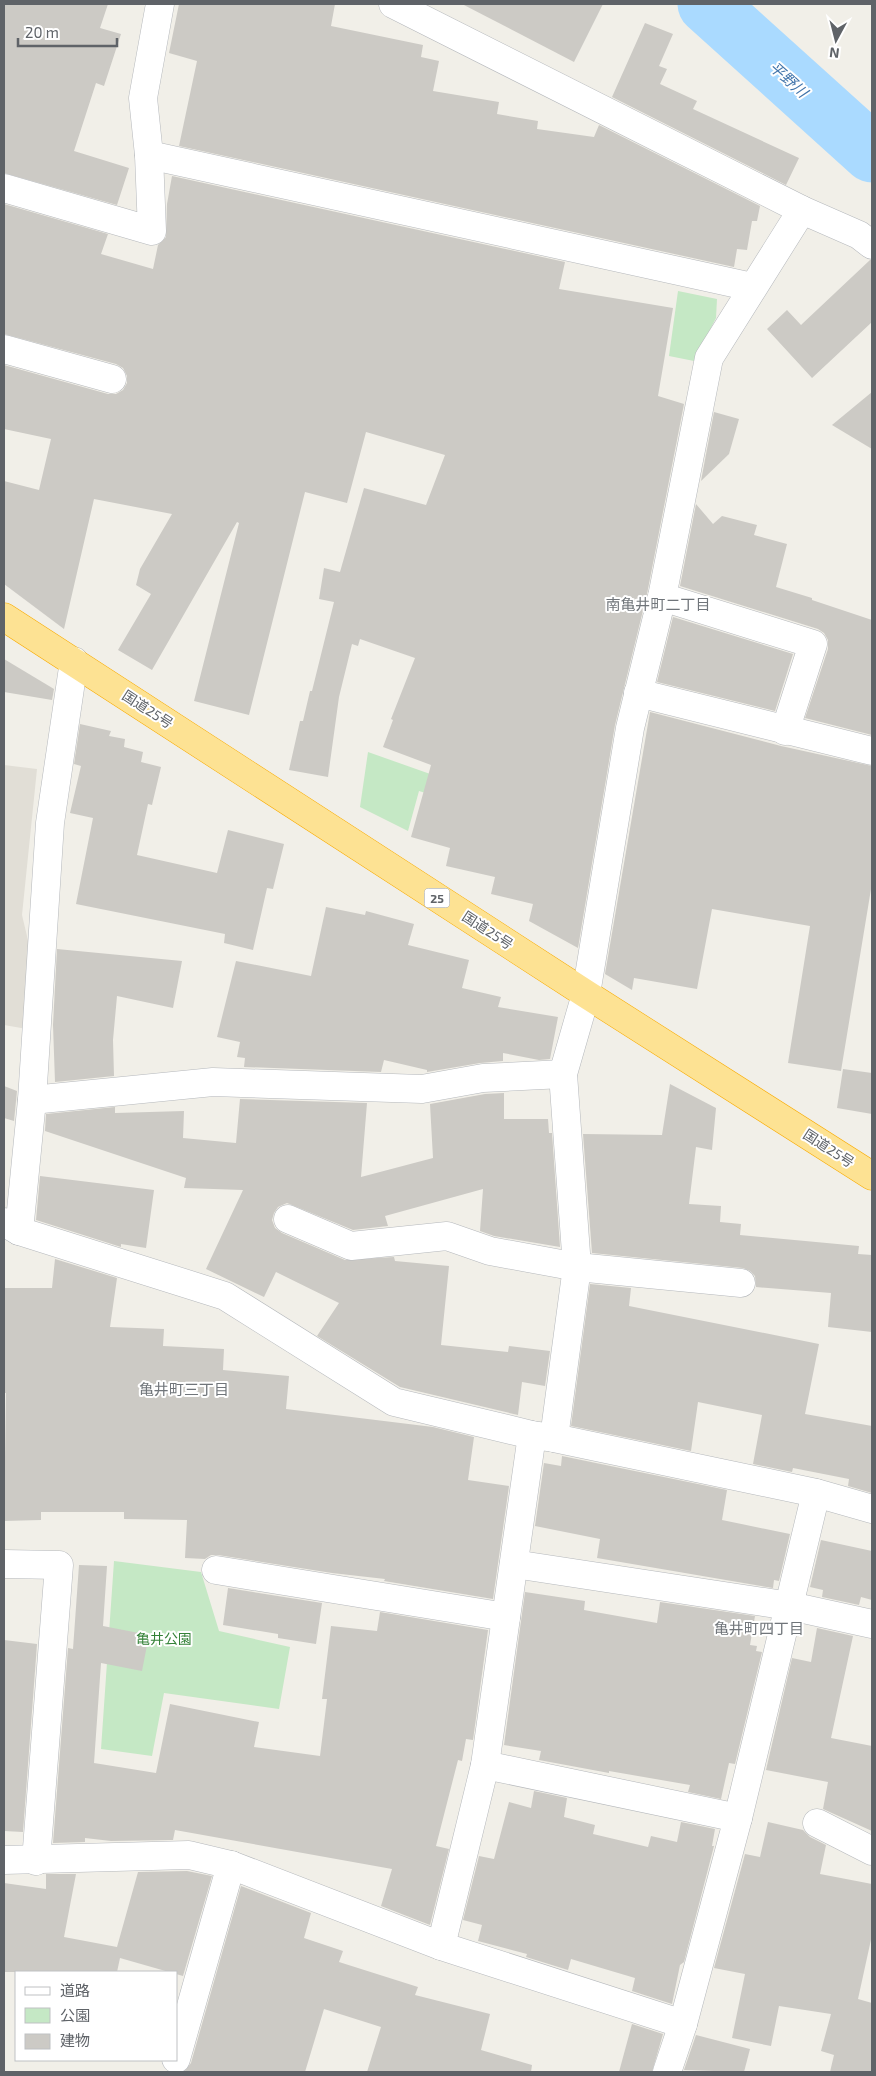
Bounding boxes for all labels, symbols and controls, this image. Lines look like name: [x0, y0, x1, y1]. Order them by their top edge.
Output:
scale bar: [18, 15, 116, 47]
north arrow: [811, 15, 861, 65]
text: 20 m: [25, 23, 59, 41]
text: N: [828, 44, 840, 62]
water label: 平野川: [766, 57, 813, 102]
district label: 南亀井町二丁目: [605, 595, 711, 613]
street label: 国道25号: [119, 686, 177, 732]
road number: 25: [424, 888, 450, 908]
street label: 国道25号: [459, 907, 517, 953]
street label: 国道25号: [800, 1125, 858, 1171]
district label: 亀井町三丁目: [139, 1380, 229, 1398]
district label: 亀井町四丁目: [714, 1619, 804, 1637]
park label: 亀井公園: [136, 1630, 192, 1647]
legend: [15, 1971, 178, 2061]
text: 道路: [60, 1981, 90, 1999]
text: 公園: [60, 2006, 90, 2024]
text: 建物: [60, 2031, 90, 2049]

